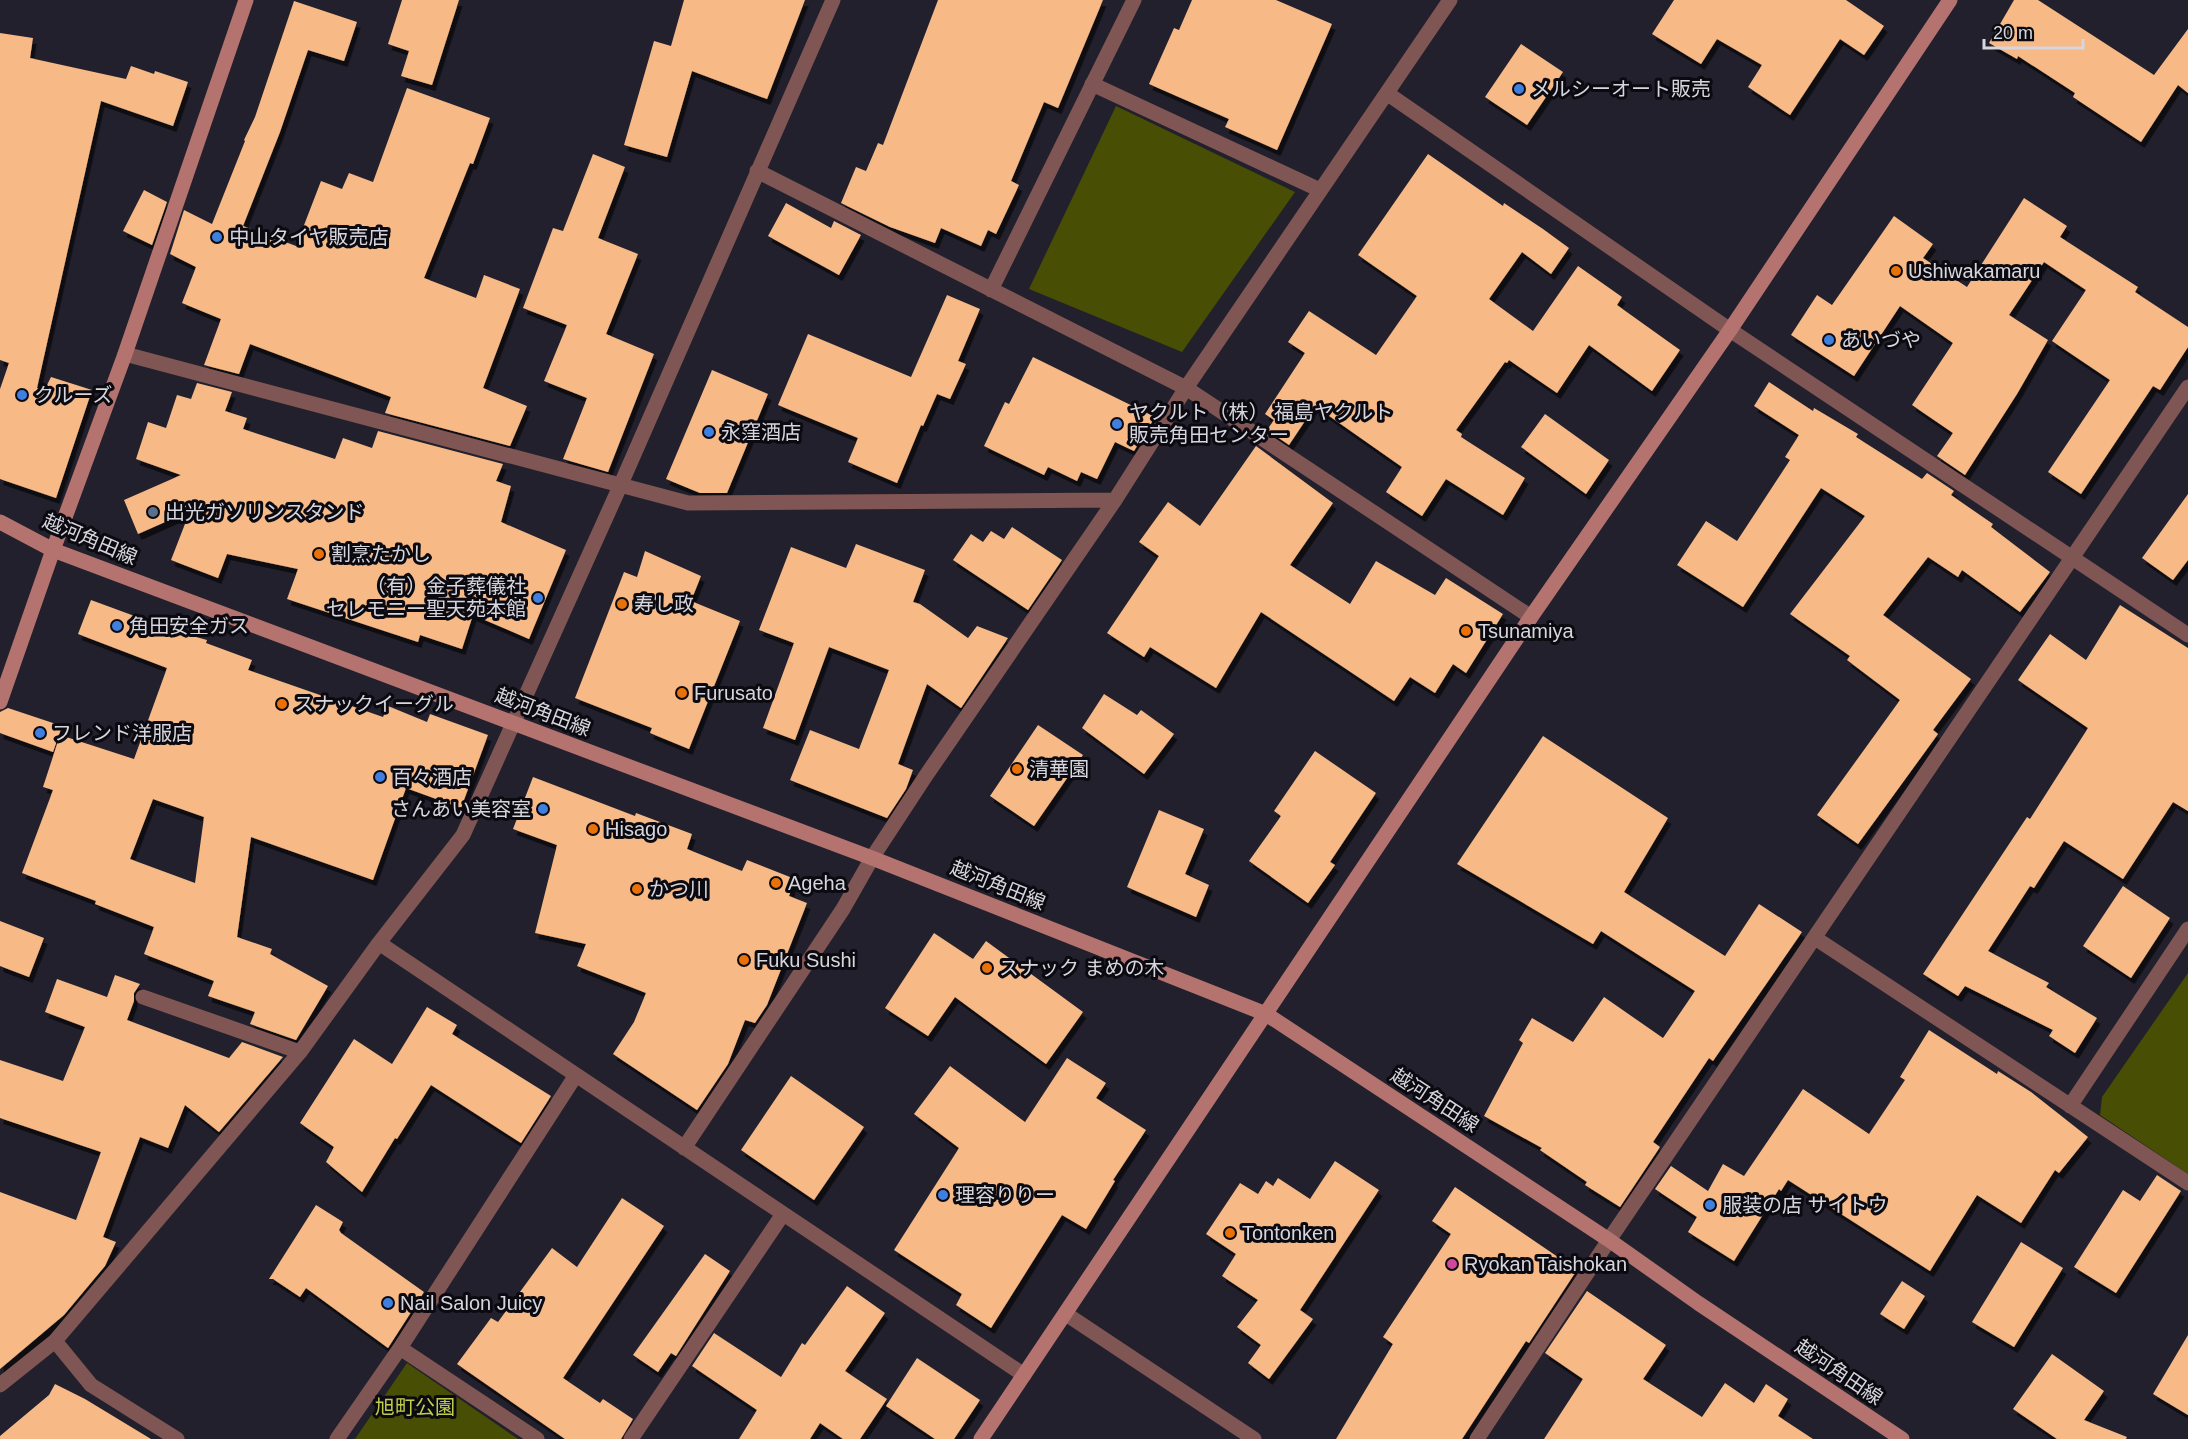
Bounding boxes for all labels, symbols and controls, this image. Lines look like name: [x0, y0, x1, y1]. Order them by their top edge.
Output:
scale bar: [1984, 12, 2083, 50]
text: 20 m: [1993, 23, 2033, 43]
place label: メルシーオート販売: [1531, 78, 1711, 100]
marker: メルシーオート販売: [1512, 82, 1526, 96]
place label: 中山タイヤ販売店: [229, 226, 388, 248]
marker: 中山タイヤ販売店: [210, 230, 224, 244]
place label: Ushiwakamaru: [1908, 260, 2040, 282]
marker: Ushiwakamaru: [1889, 264, 1903, 278]
place label: あいづや: [1841, 329, 1921, 351]
marker: あいづや: [1822, 333, 1836, 347]
place label: クルーズ: [34, 384, 112, 406]
marker: クルーズ: [15, 388, 29, 402]
place label: ヤクルト（株） 福島ヤクルト 販売角田センター: [1129, 401, 1393, 446]
marker: ヤクルト（株） 福島ヤクルト 販売角田センター: [1110, 417, 1124, 431]
place label: 永窪酒店: [721, 421, 801, 443]
marker: 永窪酒店: [702, 425, 716, 439]
place label: 出光ガソリンスタンド: [165, 501, 365, 523]
marker: 出光ガソリンスタンド: [146, 505, 160, 519]
street label: 越河角田線: [40, 509, 140, 569]
place label: 割烹たかし: [331, 543, 431, 565]
marker: 割烹たかし: [312, 547, 326, 561]
place label: （有）金子葬儀社 セレモニー聖天苑本館: [326, 575, 526, 620]
marker: （有）金子葬儀社 セレモニー聖天苑本館: [531, 591, 545, 605]
place label: 寿し政: [634, 593, 694, 615]
marker: 寿し政: [615, 597, 629, 611]
place label: 角田安全ガス: [129, 615, 249, 637]
marker: 角田安全ガス: [110, 619, 124, 633]
place label: Tsunamiya: [1478, 620, 1574, 642]
marker: Tsunamiya: [1459, 624, 1473, 638]
place label: Furusato: [694, 682, 773, 704]
street label: 越河角田線: [492, 684, 594, 740]
marker: Furusato: [675, 686, 689, 700]
place label: スナックイーグル: [294, 693, 454, 715]
marker: スナックイーグル: [275, 697, 289, 711]
place label: フレンド洋服店: [52, 722, 192, 744]
marker: フレンド洋服店: [33, 726, 47, 740]
place label: 清華園: [1029, 758, 1089, 780]
marker: 清華園: [1010, 762, 1024, 776]
place label: 百々酒店: [392, 766, 472, 788]
marker: 百々酒店: [373, 770, 387, 784]
place label: さんあい美容室: [391, 798, 531, 820]
marker: さんあい美容室: [536, 802, 550, 816]
place label: Hisago: [605, 818, 667, 840]
marker: Hisago: [586, 822, 600, 836]
street label: 越河角田線: [948, 856, 1048, 914]
place label: Ageha: [788, 872, 847, 894]
marker: Ageha: [769, 876, 783, 890]
place label: かつ川: [649, 878, 709, 900]
marker: かつ川: [630, 882, 644, 896]
place label: Fuku Sushi: [756, 949, 856, 971]
marker: Fuku Sushi: [737, 953, 751, 967]
place label: スナック まめの木: [999, 957, 1165, 979]
marker: スナック まめの木: [980, 961, 994, 975]
street label: 越河角田線: [1387, 1064, 1483, 1136]
place label: 理容りりー: [955, 1184, 1055, 1206]
marker: 理容りりー: [936, 1188, 950, 1202]
place label: 服装の店 サイトウ: [1722, 1194, 1888, 1216]
marker: 服装の店 サイトウ: [1703, 1198, 1717, 1212]
place label: Tontonken: [1242, 1222, 1334, 1244]
marker: Tontonken: [1223, 1226, 1237, 1240]
place label: Ryokan Taishokan: [1464, 1253, 1627, 1275]
marker: Ryokan Taishokan: [1445, 1257, 1459, 1271]
place label: Nail Salon Juicy: [400, 1292, 542, 1314]
marker: Nail Salon Juicy: [381, 1296, 395, 1310]
street label: 越河角田線: [1791, 1335, 1887, 1409]
park label: 旭町公園: [375, 1396, 455, 1418]

